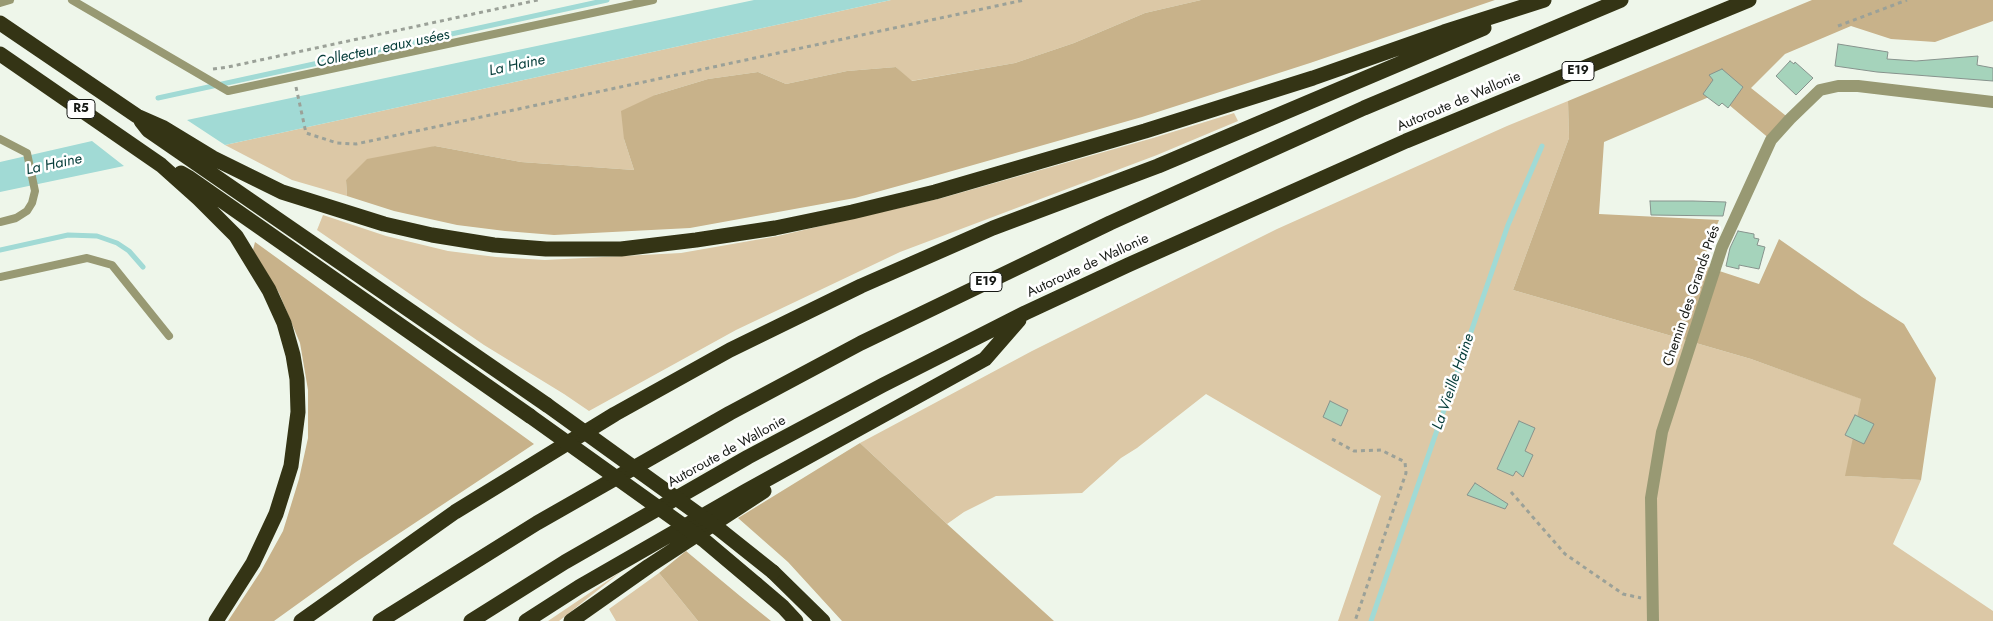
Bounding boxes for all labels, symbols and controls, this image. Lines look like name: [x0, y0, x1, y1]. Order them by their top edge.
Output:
water label: Collecteur eaux usées: [315, 26, 451, 72]
water label: La Haine: [487, 51, 547, 81]
road number: E19: [1562, 61, 1594, 80]
street label: Autoroute de Wallonie: [1395, 68, 1523, 136]
road number: R5: [67, 100, 95, 118]
water label: La Haine: [24, 150, 84, 180]
street label: Chemin des Grands Prés: [1660, 223, 1724, 369]
street label: Autoroute de Wallonie: [1024, 230, 1152, 302]
road number: E19: [970, 272, 1002, 292]
water label: La Vieille Haine: [1429, 332, 1479, 432]
street label: Autoroute de Wallonie: [665, 413, 789, 491]

